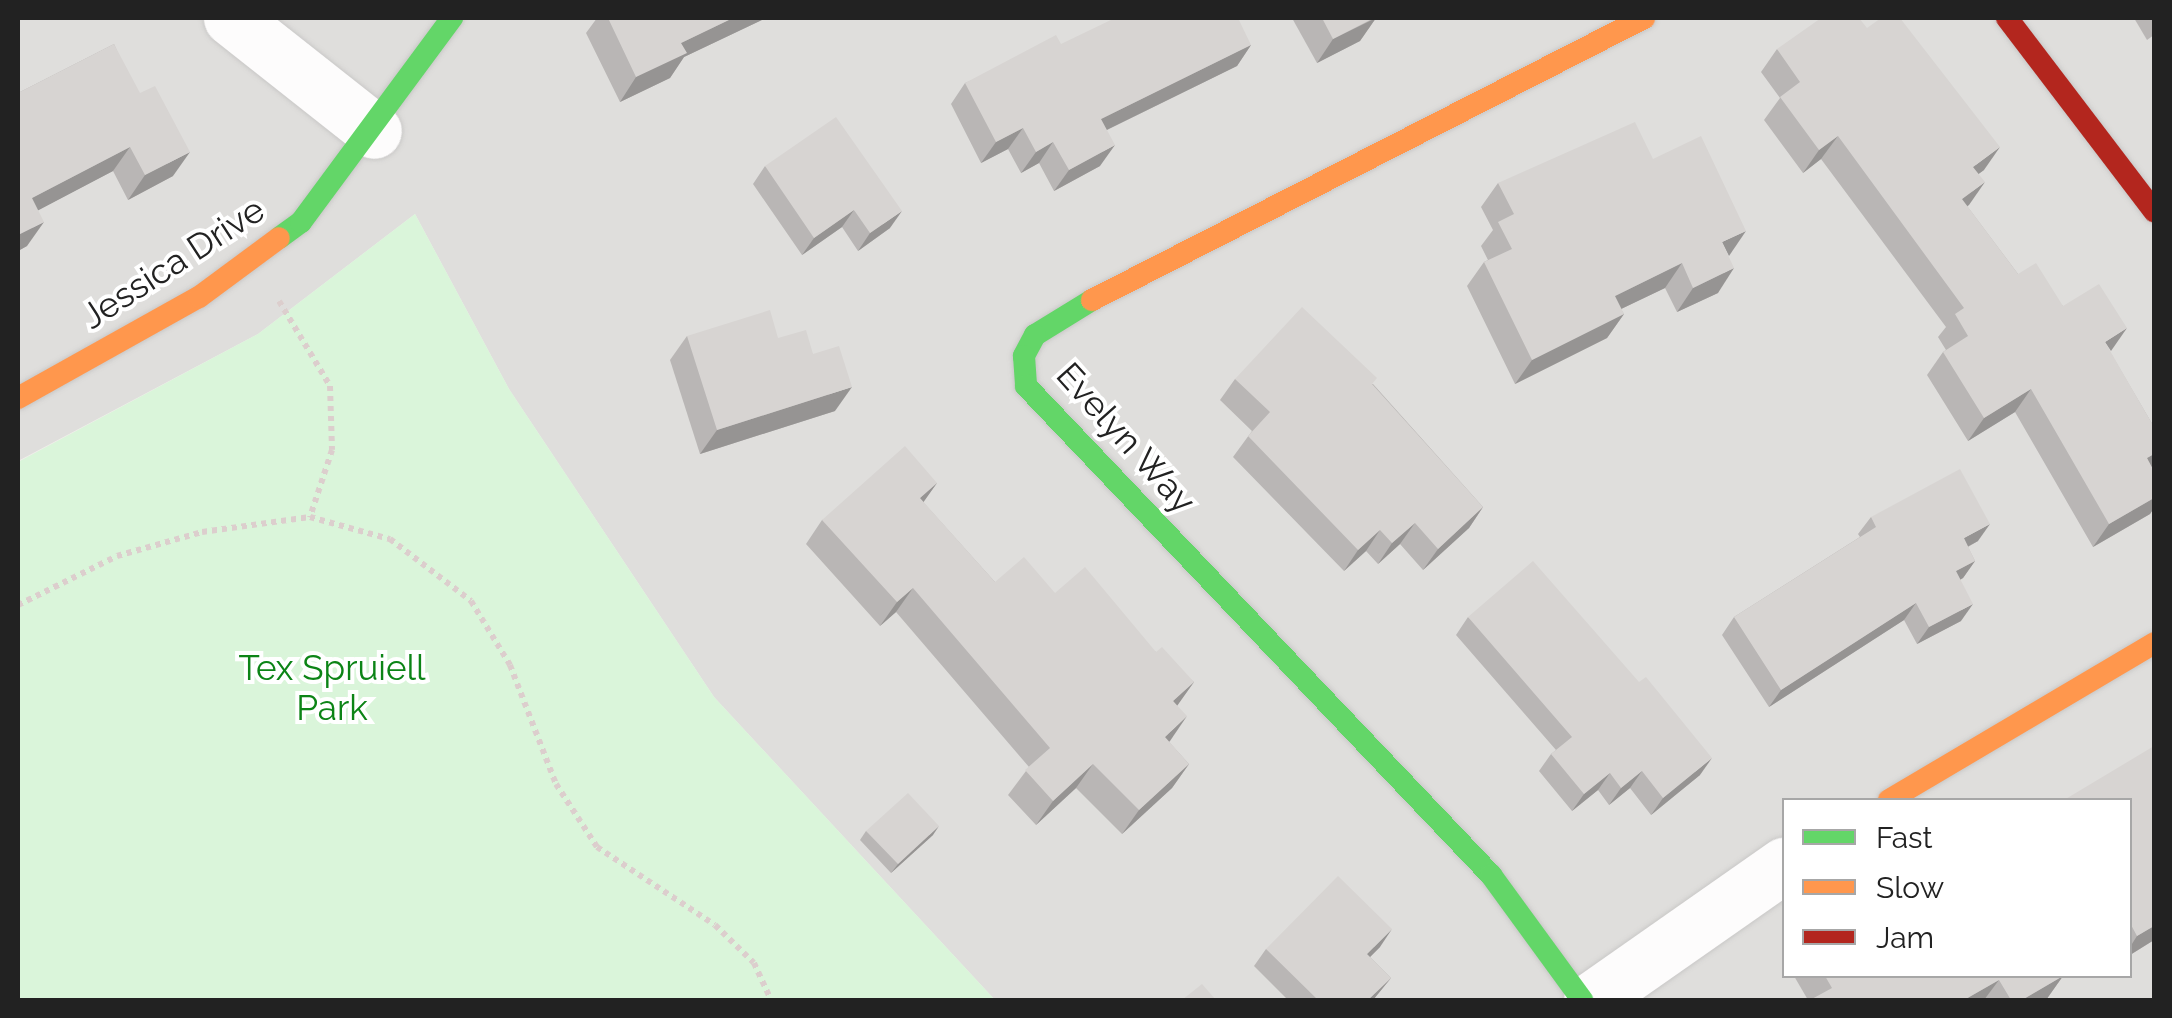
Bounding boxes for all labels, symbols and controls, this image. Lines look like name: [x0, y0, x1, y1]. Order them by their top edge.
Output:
street label: Jessica Drive: [74, 188, 272, 338]
street label: Evelyn Way: [1047, 354, 1205, 522]
park label: Tex Spruiell Park: [239, 647, 425, 729]
legend: [1782, 798, 2132, 978]
text: Fast: [1876, 820, 1933, 855]
text: Slow: [1876, 870, 1944, 905]
text: Jam: [1876, 920, 1934, 955]

